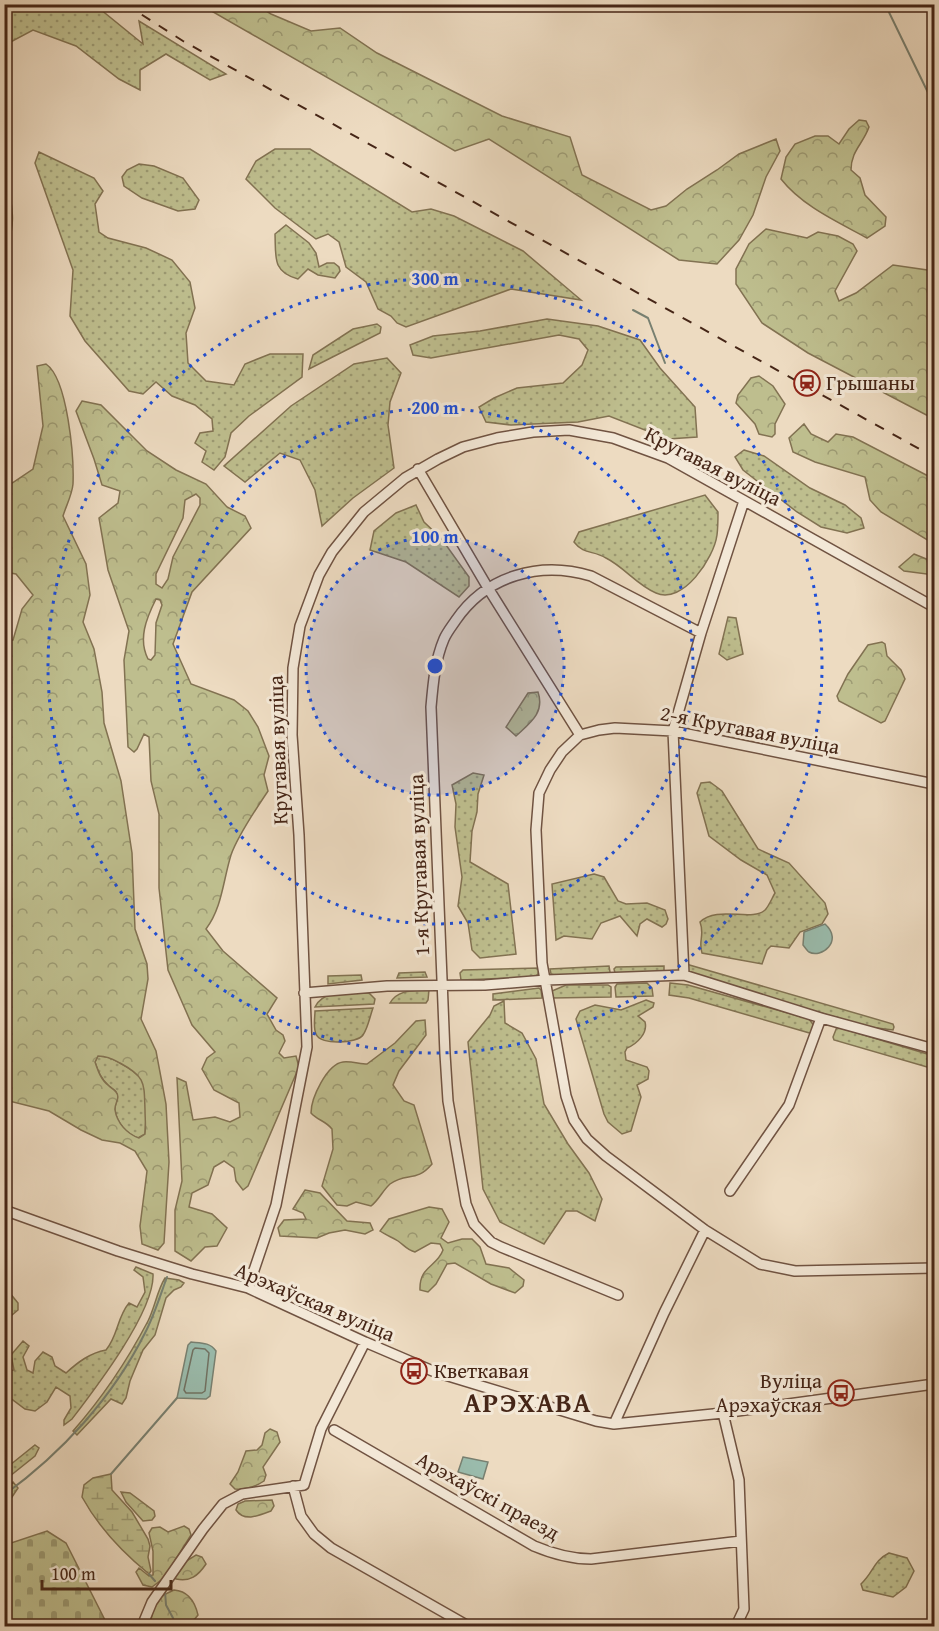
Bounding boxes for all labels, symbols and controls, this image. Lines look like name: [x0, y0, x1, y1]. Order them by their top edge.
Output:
text: 300 m: [411, 265, 459, 292]
place label: Грышаны: [826, 367, 915, 398]
station icon: Грышаны: [792, 368, 822, 398]
text: 200 m: [411, 394, 459, 421]
street label: Кругавая вуліца: [640, 418, 787, 513]
text: 100 m: [411, 523, 459, 550]
centre of rings: [425, 656, 445, 676]
street label: Кругавая вуліца: [259, 675, 296, 825]
street label: 2-я Кругавая вуліца: [658, 697, 842, 762]
street label: 1-я Кругавая вуліца: [400, 773, 437, 957]
street label: Арэхаўская вуліца: [230, 1254, 400, 1349]
place label: Кветкавая: [434, 1355, 529, 1386]
bus stop icon: Кветкавая: [399, 1356, 429, 1386]
place label: Вуліца Арэхаўская: [716, 1365, 822, 1420]
bus stop icon: Вуліца Арэхаўская: [826, 1378, 856, 1408]
district label: АРЭХАВА: [464, 1382, 592, 1422]
street label: Арэхаўскі праезд: [411, 1443, 566, 1548]
scale bar: [42, 1553, 171, 1591]
text: 100 m: [51, 1560, 96, 1587]

